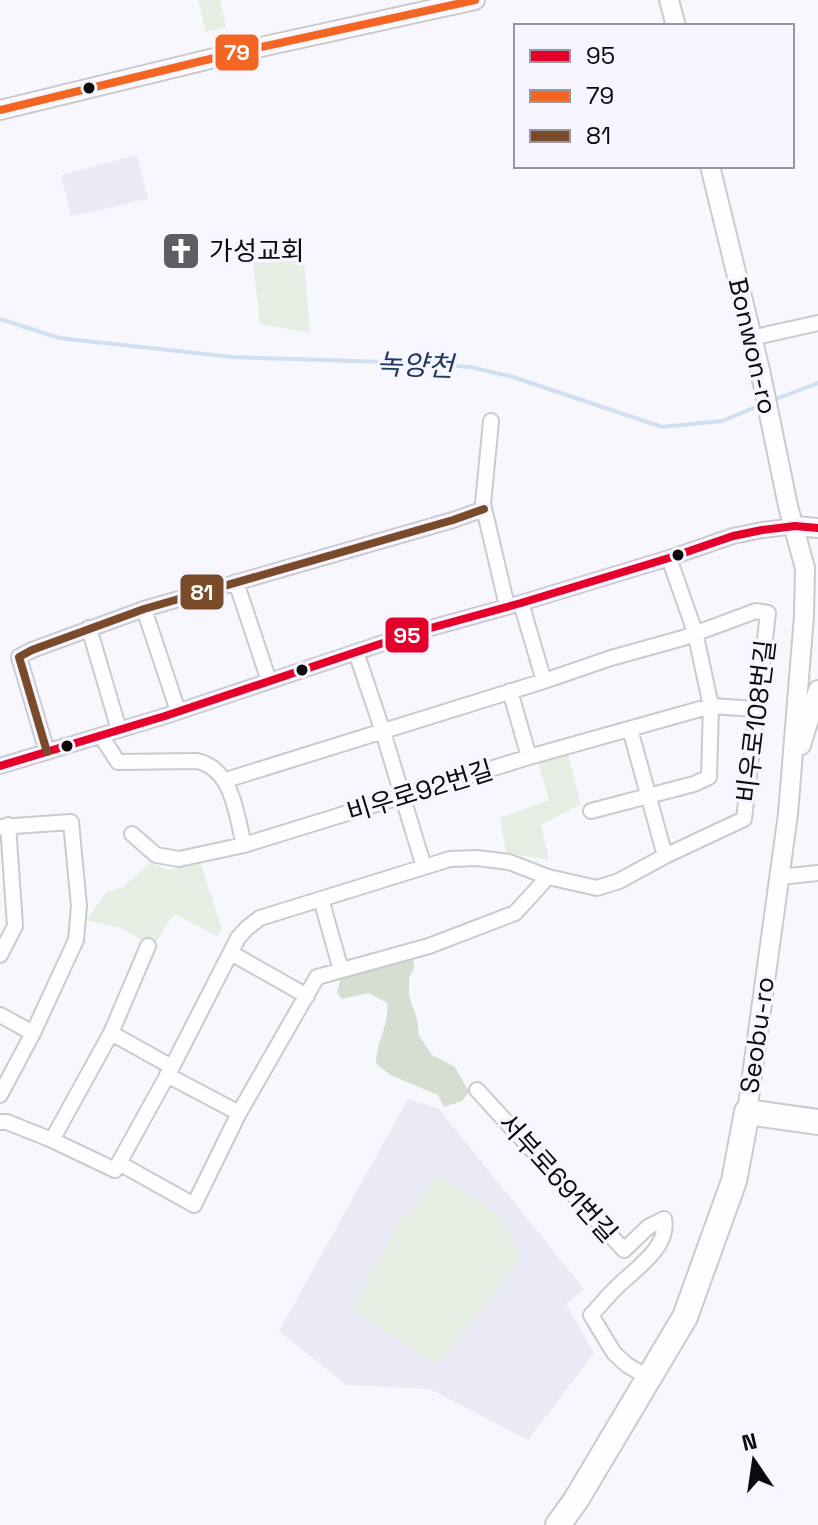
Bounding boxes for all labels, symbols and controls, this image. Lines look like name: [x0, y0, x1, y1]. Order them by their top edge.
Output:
legend: [514, 24, 794, 168]
line badge: 79: [214, 33, 260, 72]
text: 79: [224, 38, 250, 66]
text: 95: [586, 40, 615, 71]
unlabelled marker: [81, 80, 97, 96]
text: 79: [586, 80, 614, 111]
text: 81: [586, 120, 611, 151]
church icon: 가성교회: [160, 230, 202, 272]
place label: 가성교회: [209, 234, 305, 268]
street label: Bonwon-ro: [721, 275, 785, 417]
water label: 녹양천: [376, 346, 457, 384]
unlabelled marker: [670, 547, 686, 563]
line badge: 81: [179, 573, 225, 611]
text: 81: [190, 578, 214, 606]
line badge: 95: [384, 616, 430, 654]
text: 95: [394, 621, 420, 649]
street label: 비우로108번길: [729, 638, 783, 804]
unlabelled marker: [294, 662, 310, 678]
unlabelled marker: [59, 738, 75, 754]
street label: 비우로92번길: [343, 753, 497, 829]
street label: Seobu-ro: [732, 975, 782, 1095]
street label: 서부로691번길: [491, 1106, 625, 1250]
north arrow: [714, 1421, 794, 1501]
text: N: [739, 1426, 760, 1457]

